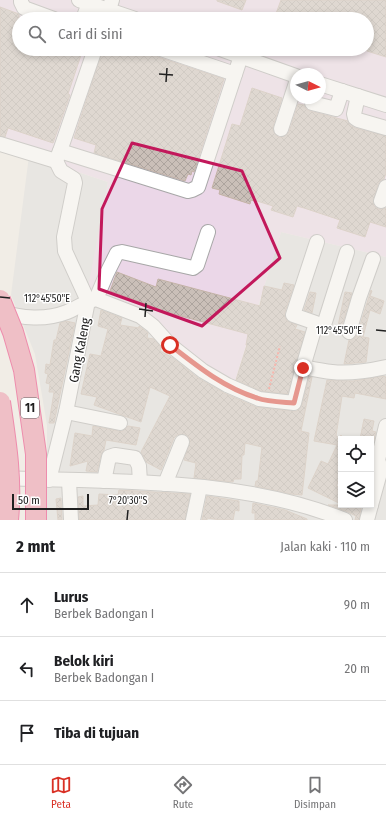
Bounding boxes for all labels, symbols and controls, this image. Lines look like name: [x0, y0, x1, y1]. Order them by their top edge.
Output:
search box: [12, 12, 374, 56]
icon: search: [26, 23, 48, 45]
text: Cari di sini: [58, 25, 123, 43]
north arrow: [290, 68, 326, 104]
text: 112°45'50"E: [24, 293, 70, 305]
street label: Gang Kaleng: [66, 316, 93, 384]
text: 112°45'50"E: [316, 325, 362, 337]
route start: [161, 336, 179, 354]
route end: [294, 359, 312, 377]
road number: 11: [21, 398, 39, 418]
map controls: [338, 436, 374, 508]
button: locate: [338, 436, 374, 472]
button: layers: [338, 472, 374, 508]
scale bar: [12, 492, 89, 511]
text: 50 m: [18, 494, 40, 507]
text: 7°20'30"S: [109, 495, 147, 507]
text: 2 mnt: [16, 536, 55, 557]
text: Jalan kaki · 110 m: [280, 539, 370, 554]
text: Lurus: [54, 588, 88, 606]
icon: ahead: [16, 594, 38, 616]
text: 90 m: [344, 597, 370, 612]
text: Berbek Badongan I: [54, 606, 154, 621]
text: Belok kiri: [54, 652, 114, 670]
icon: left: [16, 658, 38, 680]
text: 20 m: [344, 661, 370, 676]
text: Berbek Badongan I: [54, 670, 154, 685]
icon: arrive: [16, 722, 38, 744]
text: Tiba di tujuan: [54, 724, 139, 742]
tab: Peta: [50, 774, 72, 811]
tab: Rute: [172, 774, 194, 811]
tab: Disimpan: [294, 774, 336, 811]

